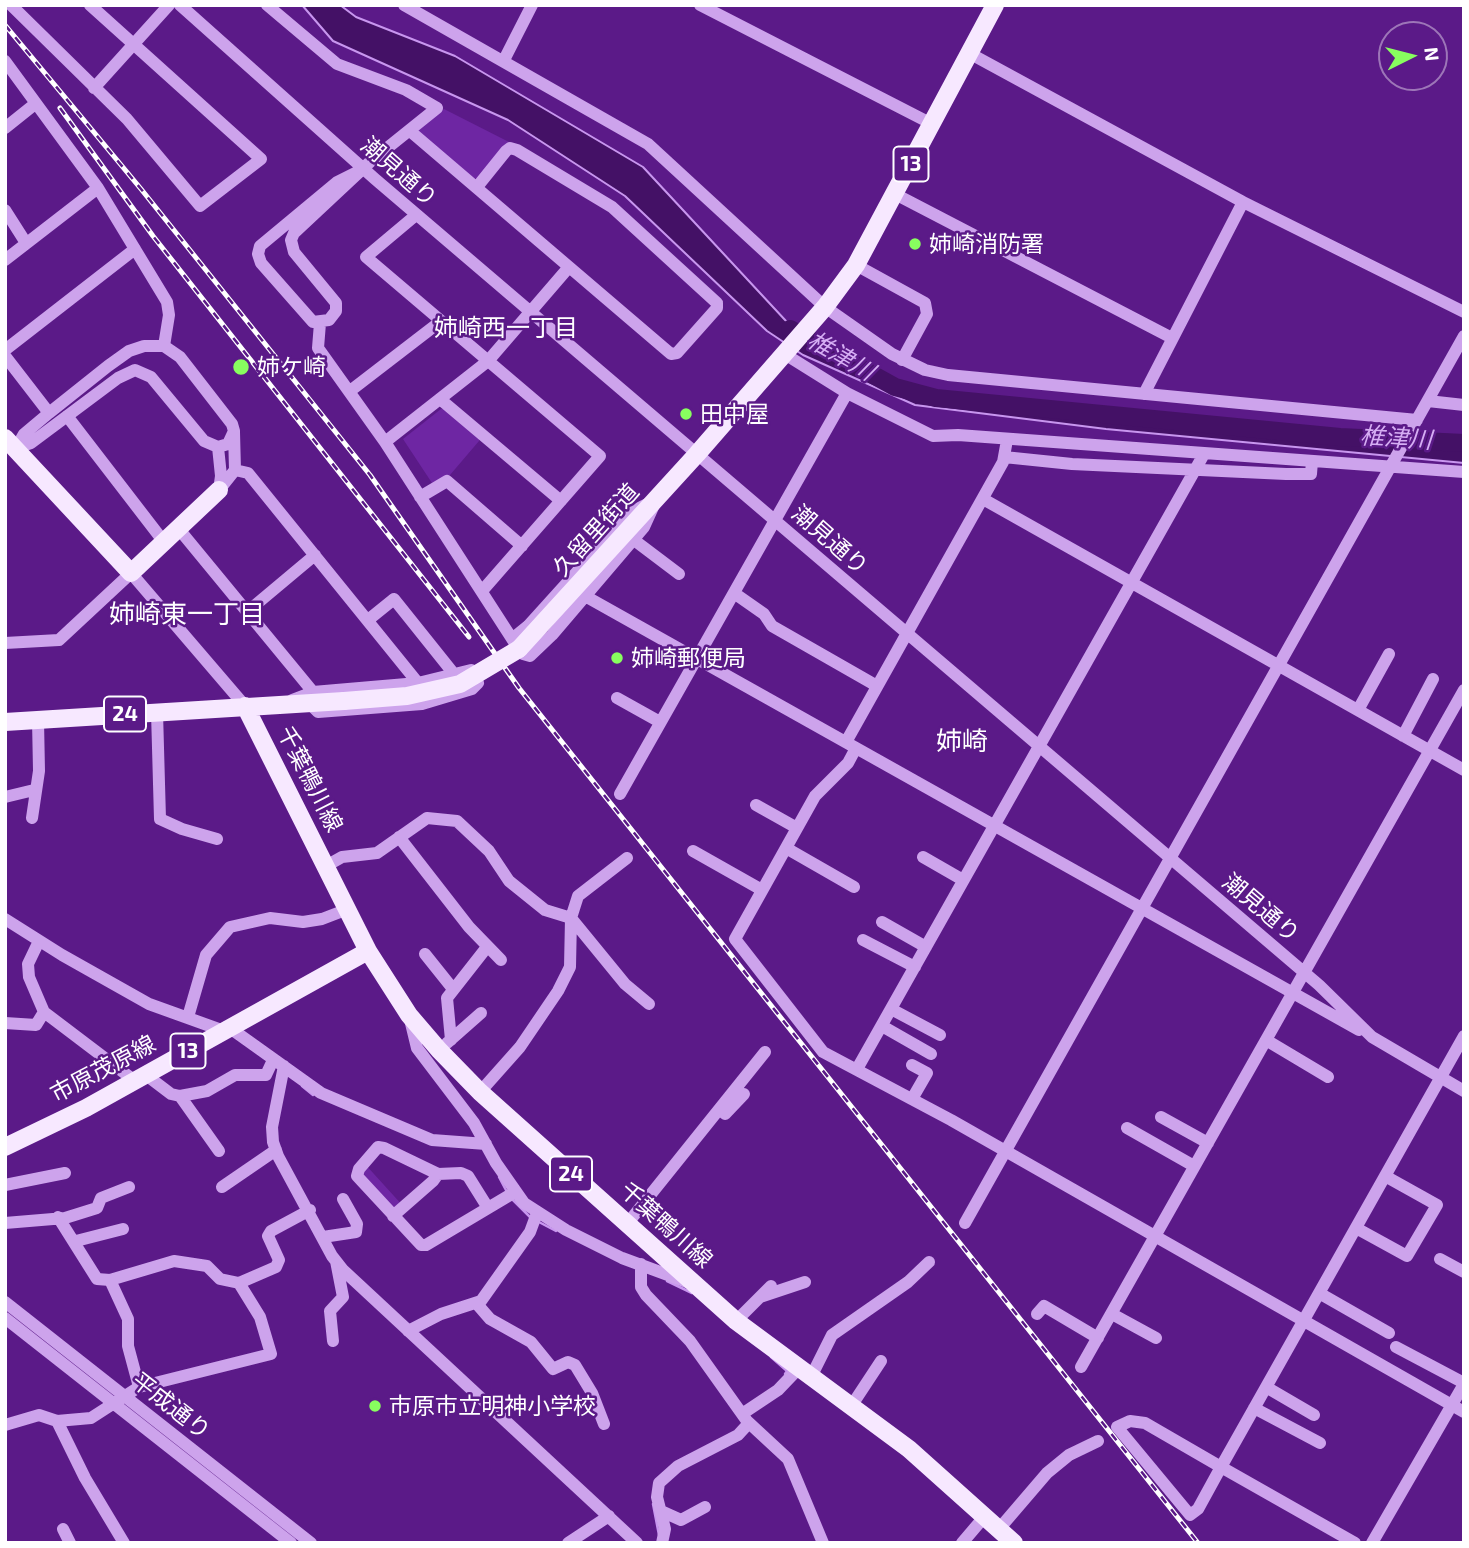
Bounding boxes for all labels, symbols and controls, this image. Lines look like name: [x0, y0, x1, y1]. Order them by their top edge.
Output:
north arrow: [1378, 21, 1448, 91]
text: N: [1420, 46, 1445, 62]
street label: 潮見通り: [355, 131, 443, 213]
road number: 13: [894, 146, 928, 182]
place label: 姉崎消防署: [929, 230, 1044, 258]
marker: 姉崎消防署: [907, 236, 923, 252]
district label: 姉崎西一丁目: [434, 314, 578, 342]
water label: 椎津川: [803, 326, 879, 386]
place label: 姉ケ崎: [257, 353, 326, 381]
marker: 姉ケ崎: [231, 357, 251, 377]
place label: 田中屋: [700, 400, 769, 428]
marker: 田中屋: [678, 406, 694, 422]
water label: 椎津川: [1359, 421, 1433, 455]
street label: 久留里街道: [547, 478, 645, 582]
street label: 潮見通り: [786, 499, 874, 581]
district label: 姉崎東一丁目: [109, 598, 265, 630]
place label: 姉崎郵便局: [631, 644, 746, 672]
marker: 姉崎郵便局: [609, 650, 625, 666]
road number: 24: [104, 696, 146, 732]
street label: 千葉鴨川線: [272, 722, 348, 836]
district label: 姉崎: [936, 725, 988, 757]
street label: 潮見通り: [1217, 868, 1305, 948]
street label: 市原茂原線: [46, 1030, 160, 1108]
road number: 13: [170, 1034, 206, 1068]
road number: 24: [550, 1156, 592, 1192]
street label: 千葉鴨川線: [614, 1176, 718, 1274]
street label: 平成通り: [126, 1367, 216, 1445]
place label: 市原市立明神小学校: [389, 1392, 596, 1420]
marker: 市原市立明神小学校: [367, 1398, 383, 1414]

